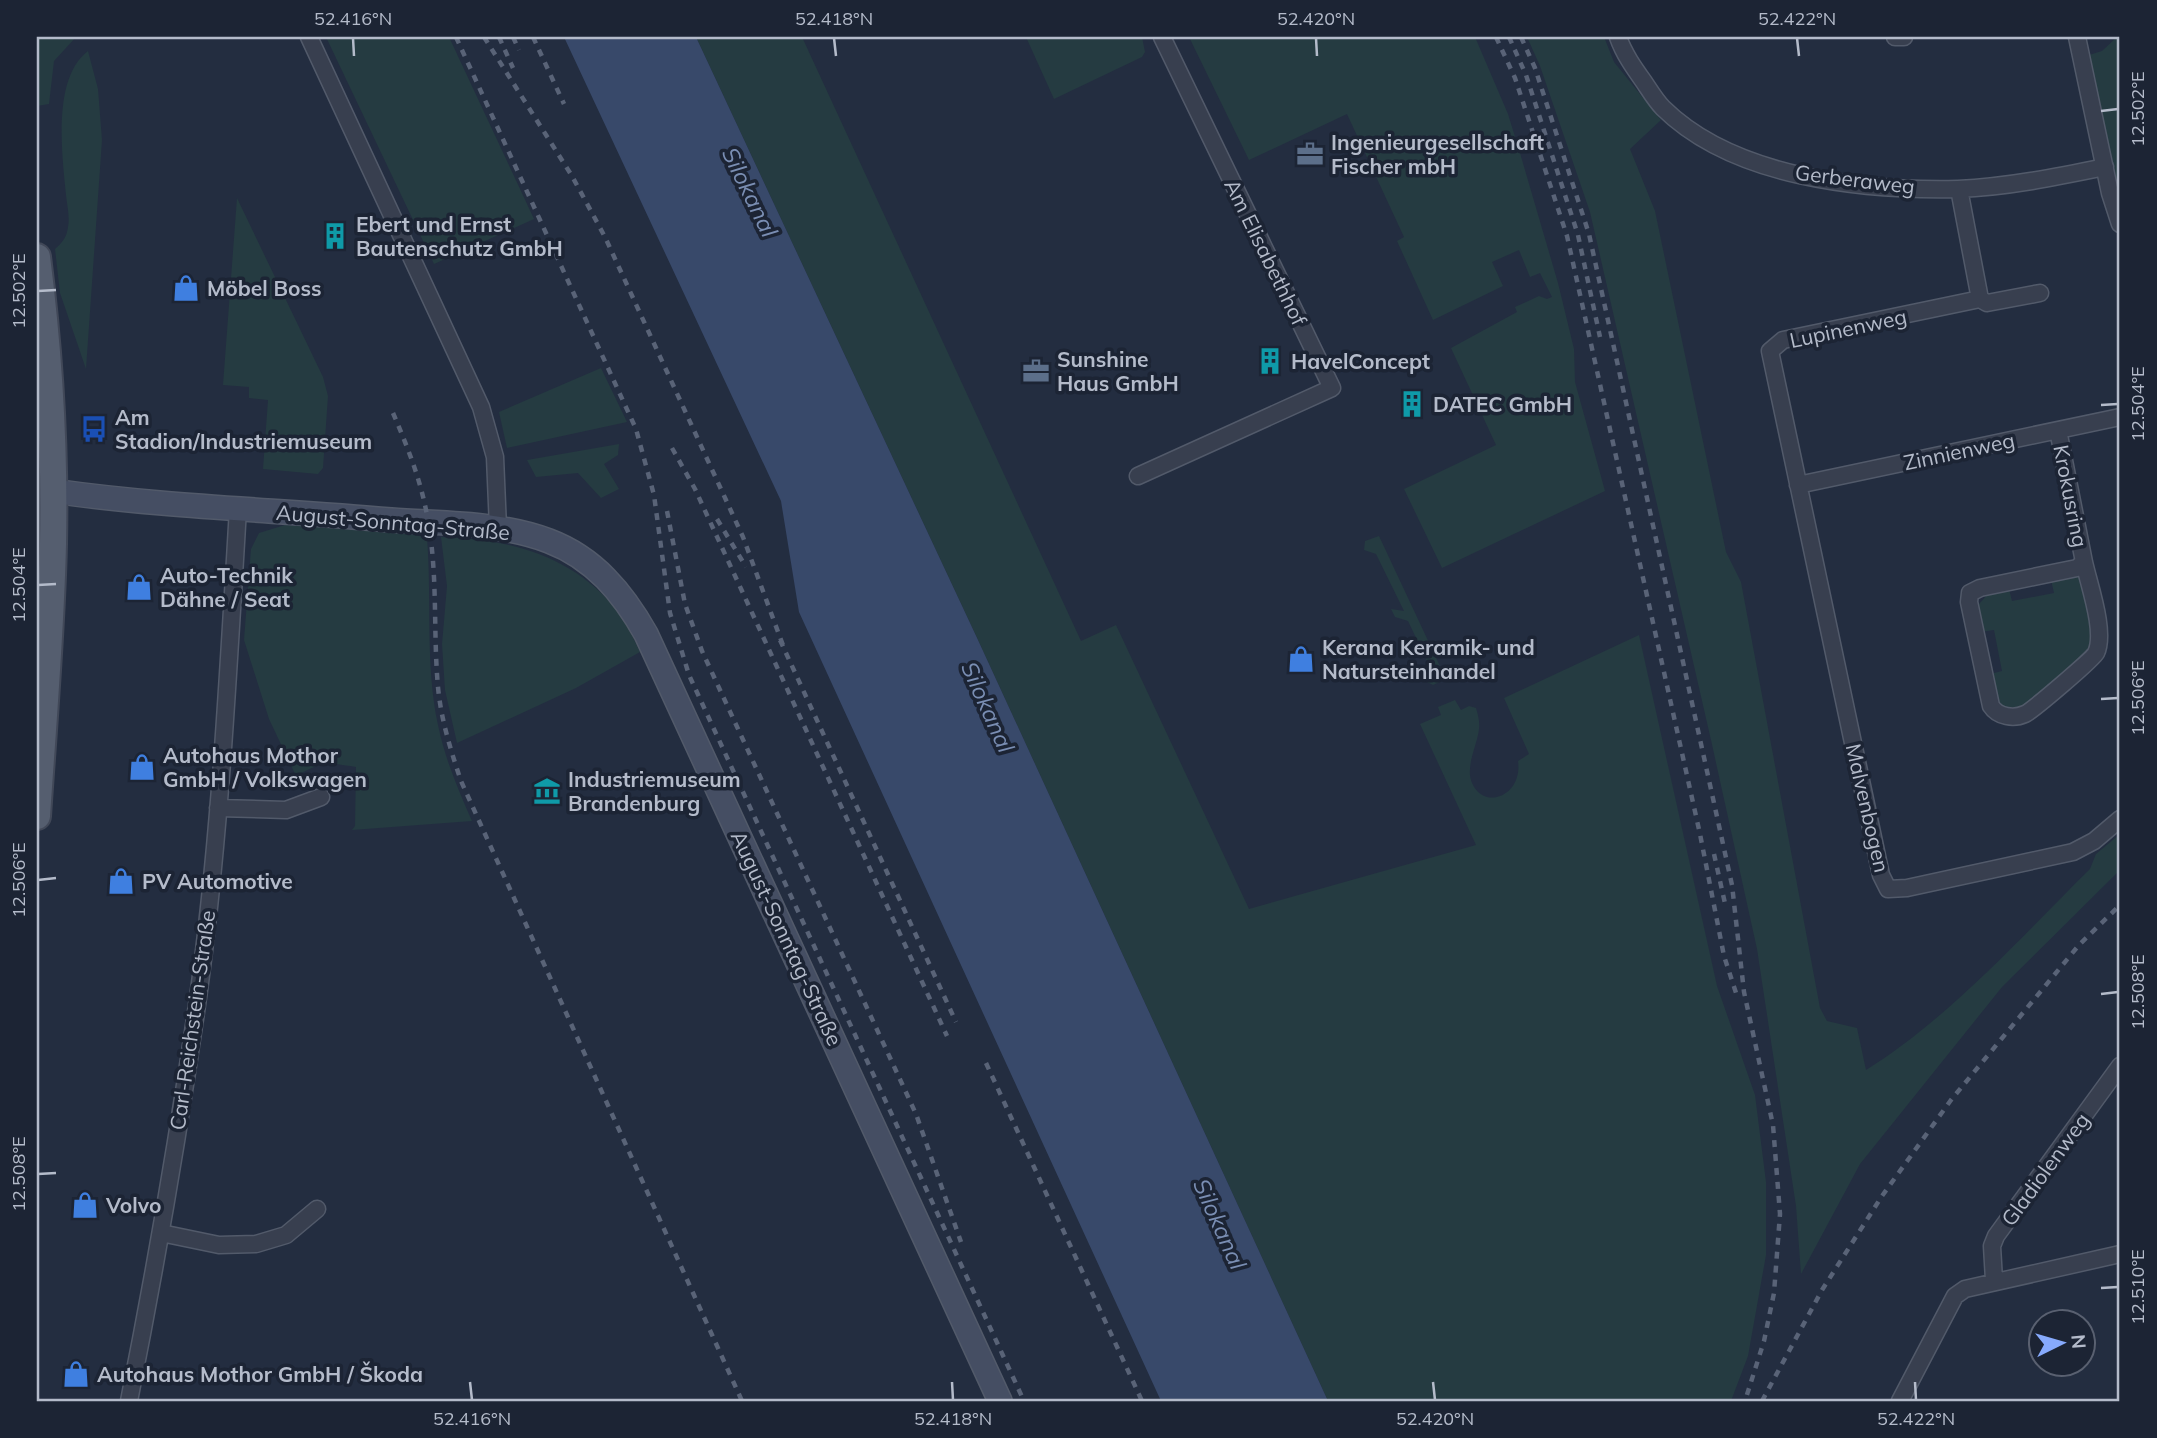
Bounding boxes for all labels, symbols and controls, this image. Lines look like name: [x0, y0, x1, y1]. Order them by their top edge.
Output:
text: 52.416°N: [314, 7, 392, 30]
text: 52.418°N: [795, 7, 873, 30]
text: 52.420°N: [1277, 7, 1355, 30]
text: 52.422°N: [1758, 7, 1836, 30]
text: 12.502°E: [2126, 71, 2149, 147]
place label: Ingenieurgesellschaft Fischer mbH: [1331, 129, 1544, 179]
office icon: Ingenieurgesellschaft Fischer mbH: [1295, 139, 1325, 169]
water label: Silokanal: [716, 142, 784, 242]
street label: Gerberaweg: [1794, 159, 1916, 199]
street label: Am Elisabethhof: [1219, 175, 1313, 330]
place label: Ebert und Ernst Bautenschutz GmbH: [356, 211, 563, 261]
building icon: Ebert und Ernst Bautenschutz GmbH: [320, 221, 350, 251]
text: 12.502°E: [7, 253, 30, 329]
shop icon: Möbel Boss: [171, 273, 201, 303]
place label: Möbel Boss: [207, 275, 321, 301]
street label: Lupinenweg: [1787, 303, 1909, 353]
place label: Sunshine Haus GmbH: [1057, 346, 1179, 396]
building icon: HavelConcept: [1255, 346, 1285, 376]
place label: HavelConcept: [1291, 348, 1430, 374]
office icon: Sunshine Haus GmbH: [1021, 356, 1051, 386]
text: 12.504°E: [2126, 366, 2149, 442]
building icon: DATEC GmbH: [1397, 389, 1427, 419]
place label: DATEC GmbH: [1433, 391, 1572, 417]
place label: Am Stadion/Industriemuseum: [115, 404, 372, 454]
bus stop icon: Am Stadion/Industriemuseum: [79, 414, 109, 444]
street label: Zinnienweg: [1901, 427, 2017, 475]
street label: Krokusring: [2048, 443, 2094, 549]
street label: August-Sonntag-Straße: [275, 499, 511, 545]
text: 12.504°E: [7, 547, 30, 623]
place label: Auto-Technik Dähne / Seat: [160, 562, 293, 612]
shop icon: Auto-Technik Dähne / Seat: [124, 572, 154, 602]
place label: Kerana Keramik- und Natursteinhandel: [1322, 634, 1535, 684]
shop icon: Kerana Keramik- und Natursteinhandel: [1286, 644, 1316, 674]
water label: Silokanal: [955, 657, 1021, 758]
text: 12.506°E: [2126, 660, 2149, 736]
street label: Malvenbogen: [1841, 741, 1895, 875]
place label: Autohaus Mothor GmbH / Volkswagen: [163, 742, 367, 792]
shop icon: Autohaus Mothor GmbH / Volkswagen: [127, 752, 157, 782]
place label: Industriemuseum Brandenburg: [568, 766, 741, 816]
museum icon: Industriemuseum Brandenburg: [532, 776, 562, 806]
street label: August-Sonntag-Straße: [726, 826, 848, 1050]
text: 12.506°E: [7, 842, 30, 918]
shop icon: PV Automotive: [106, 866, 136, 896]
place label: PV Automotive: [142, 868, 293, 894]
street label: Carl-Reichstein-Straße: [164, 908, 220, 1132]
text: 12.508°E: [2126, 954, 2149, 1030]
street label: Gladiolenweg: [1995, 1107, 2095, 1231]
text: 12.508°E: [7, 1136, 30, 1212]
water label: Silokanal: [1187, 1174, 1253, 1275]
shop icon: Volvo: [70, 1190, 100, 1220]
place label: Volvo: [105, 1192, 161, 1218]
text: 12.510°E: [2126, 1249, 2149, 1325]
north arrow: [2028, 1308, 2098, 1378]
text: N: [2066, 1333, 2092, 1350]
shop icon: Autohaus Mothor GmbH / Škoda: [61, 1359, 91, 1389]
place label: Autohaus Mothor GmbH / Škoda: [97, 1361, 423, 1387]
text: 52.416°N: [433, 1407, 511, 1430]
text: 52.418°N: [914, 1407, 992, 1430]
text: 52.420°N: [1396, 1407, 1474, 1430]
text: 52.422°N: [1877, 1407, 1955, 1430]

